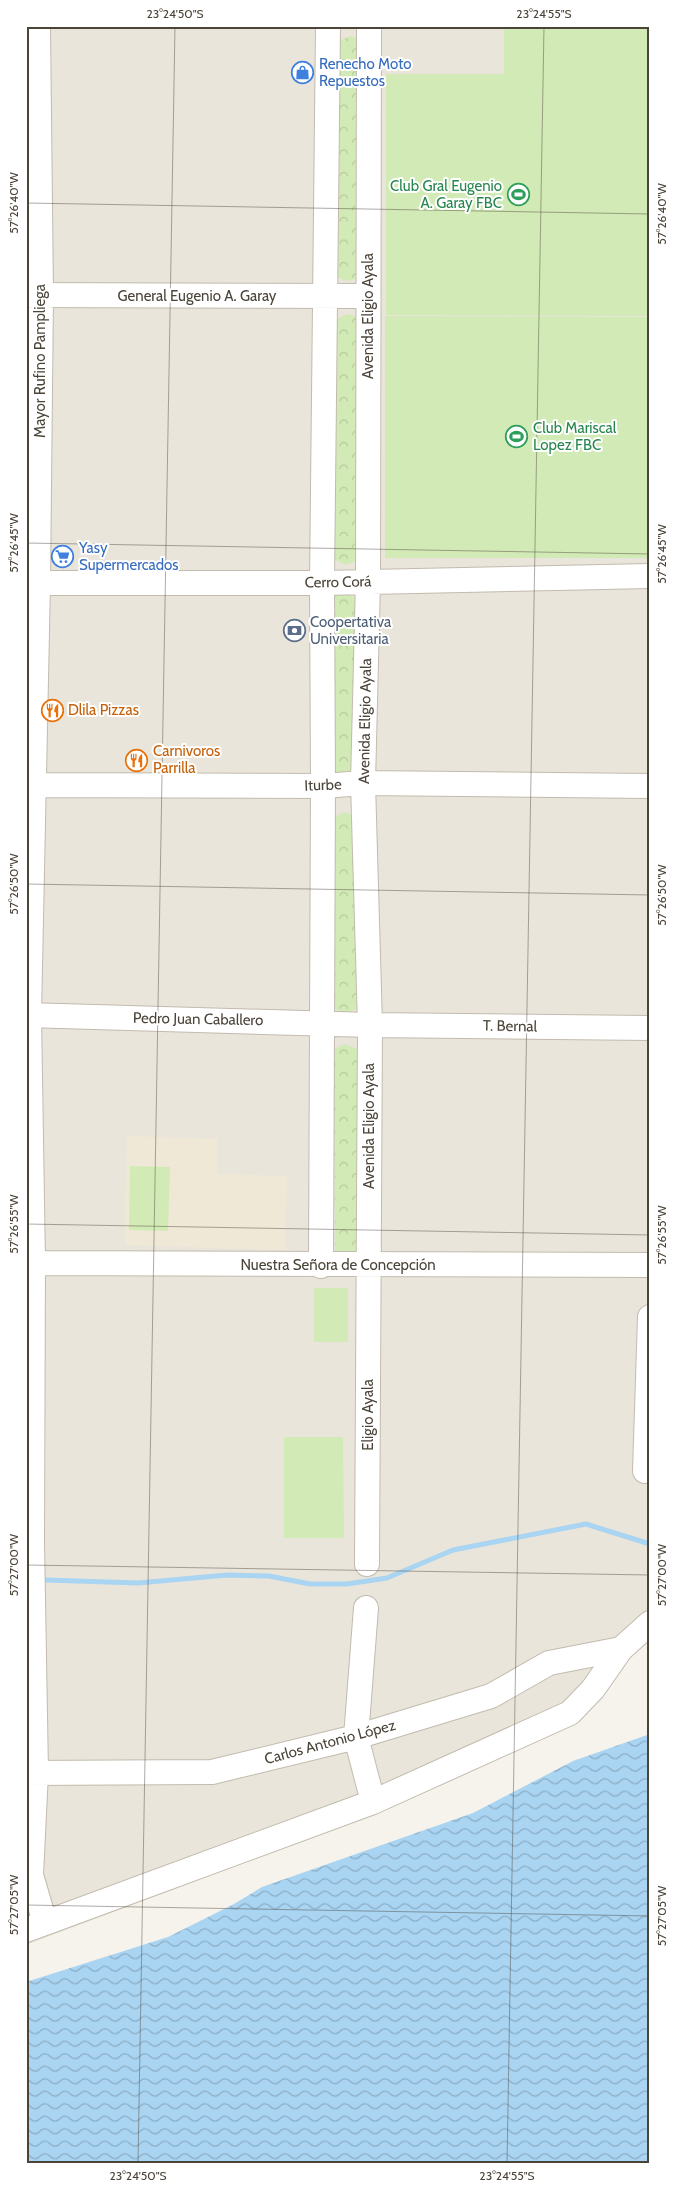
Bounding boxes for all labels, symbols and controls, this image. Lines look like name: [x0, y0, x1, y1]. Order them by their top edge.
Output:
text: 23°24'50"S: [146, 6, 204, 21]
text: 23°24'55"S: [516, 6, 572, 21]
place label: Renecho Moto Repuestos: [319, 55, 411, 90]
shop icon: Renecho Moto Repuestos: [291, 61, 315, 85]
text: 57°26'40"W: [6, 172, 21, 234]
place label: Club Gral Eugenio A. Garay FBC: [390, 177, 502, 212]
sports icon: Club Gral Eugenio A. Garay FBC: [506, 183, 530, 207]
text: 57°26'40"W: [654, 183, 669, 245]
street label: Avenida Eligio Ayala: [359, 252, 377, 379]
street label: Mayor Rufino Pampliega: [31, 283, 49, 438]
street label: General Eugenio A. Garay: [118, 287, 277, 305]
place label: Club Mariscal Lopez FBC: [533, 419, 617, 454]
sports icon: Club Mariscal Lopez FBC: [505, 425, 529, 449]
text: 57°26'45"W: [6, 513, 21, 573]
text: 57°26'45"W: [654, 524, 669, 584]
place label: Yasy Supermercados: [78, 539, 178, 574]
supermarket icon: Yasy Supermercados: [51, 545, 75, 569]
street label: Cerro Corá: [304, 572, 372, 592]
place label: Coopertativa Universitaria: [310, 613, 392, 648]
bank icon: Coopertativa Universitaria: [282, 619, 306, 643]
street label: Avenida Eligio Ayala: [355, 657, 375, 784]
restaurant icon: Dlila Pizzas: [40, 698, 64, 722]
place label: Dlila Pizzas: [68, 701, 139, 719]
place label: Carnivoros Parrilla: [153, 742, 220, 777]
restaurant icon: Carnivoros Parrilla: [125, 748, 149, 772]
street label: Iturbe: [304, 775, 342, 795]
text: 57°26'50"W: [6, 853, 21, 915]
text: 57°26'50"W: [654, 864, 669, 926]
street label: Pedro Juan Caballero: [133, 1009, 263, 1029]
street label: T. Bernal: [483, 1017, 538, 1035]
street label: Avenida Eligio Ayala: [360, 1062, 378, 1189]
text: 57°26'55"W: [6, 1194, 21, 1254]
text: 57°26'55"W: [654, 1205, 669, 1265]
street label: Nuestra Señora de Concepción: [240, 1256, 436, 1274]
street label: Eligio Ayala: [359, 1378, 377, 1451]
text: 57°27'00"W: [6, 1533, 21, 1596]
text: 57°27'00"W: [654, 1543, 669, 1606]
street label: Carlos Antonio López: [262, 1716, 398, 1768]
text: 57°27'05"W: [6, 1874, 21, 1935]
text: 57°27'05"W: [654, 1885, 669, 1946]
text: 23°24'50"S: [109, 2168, 167, 2183]
text: 23°24'55"S: [479, 2168, 535, 2183]

